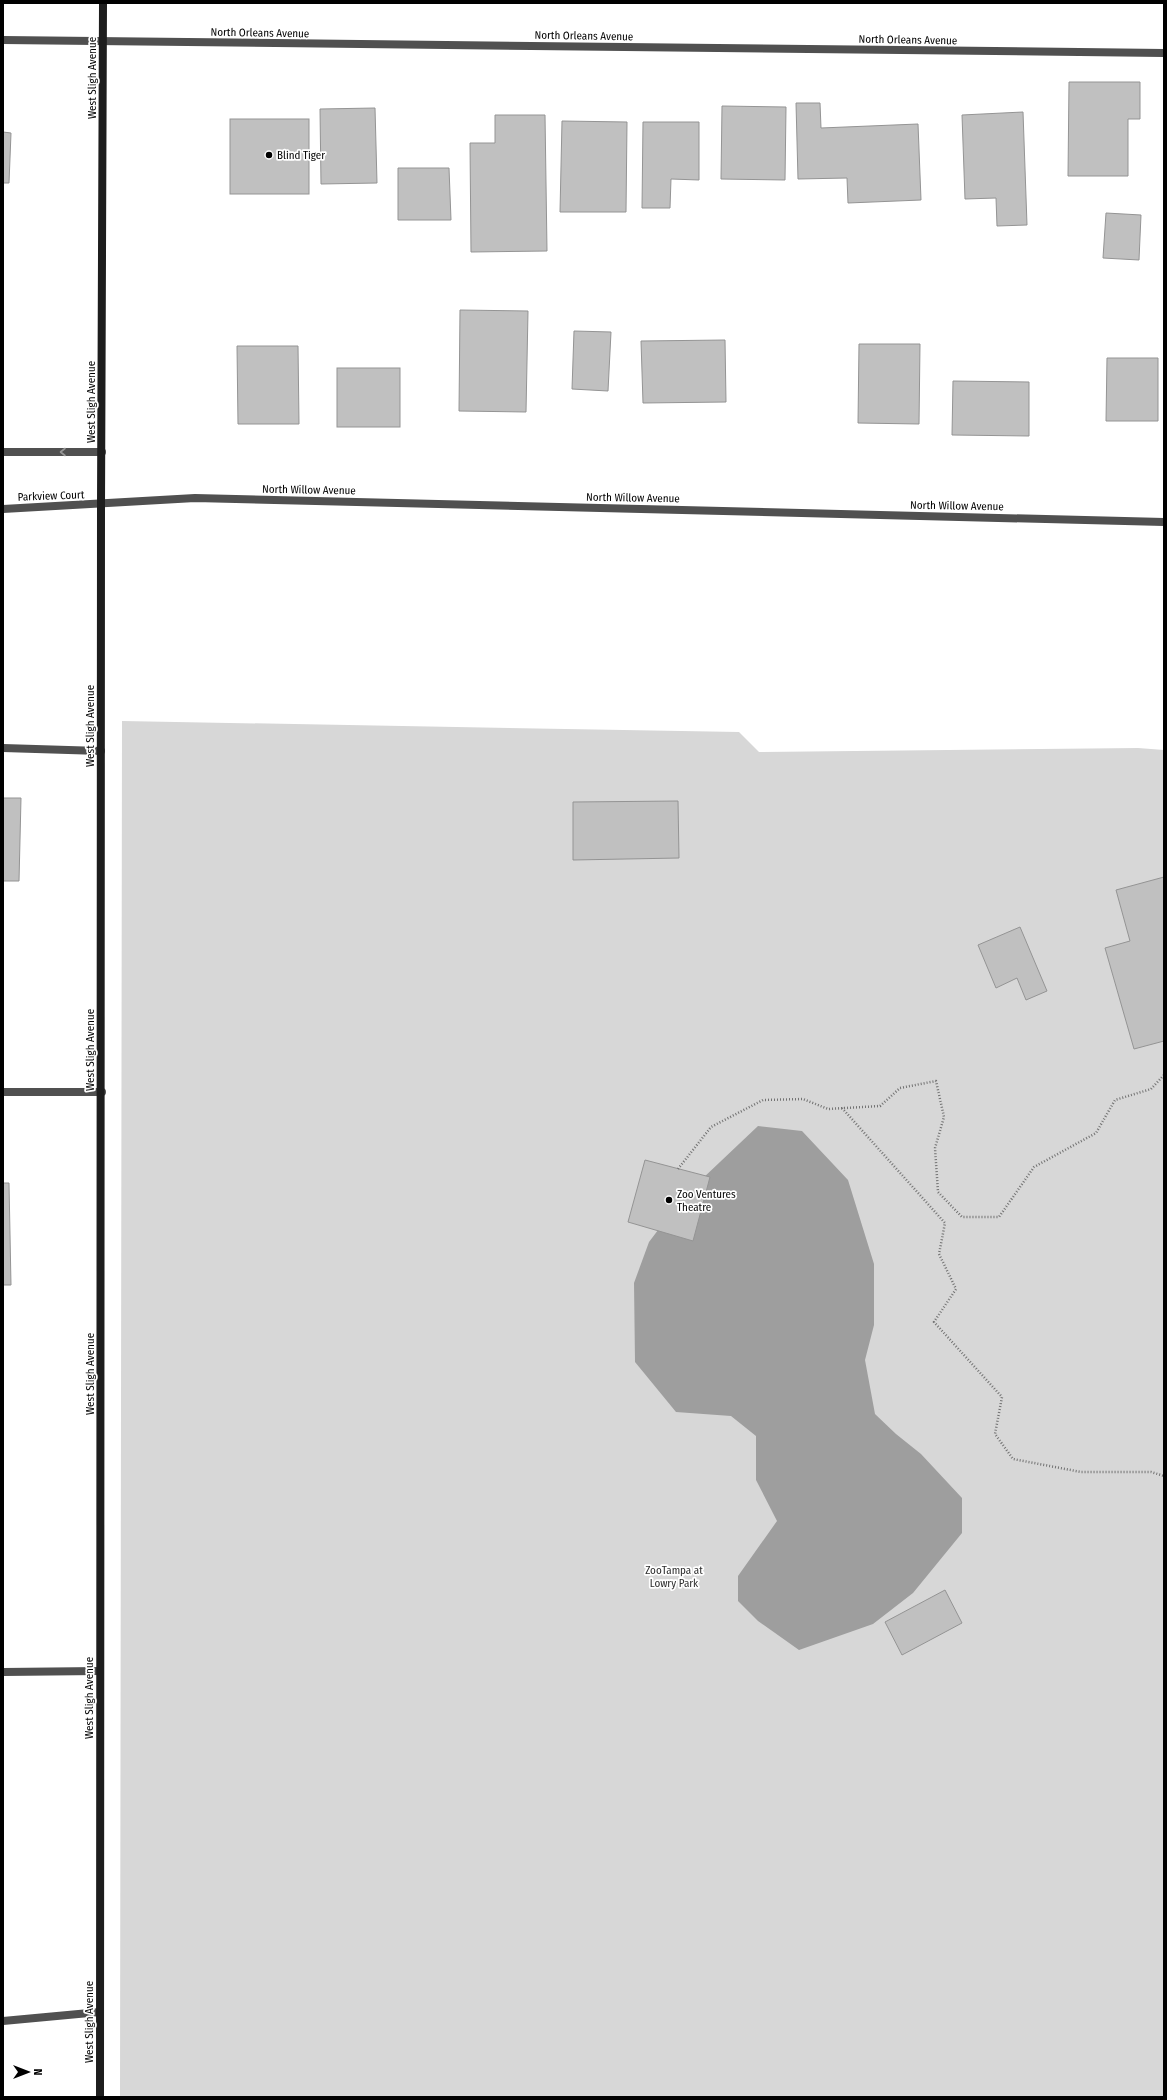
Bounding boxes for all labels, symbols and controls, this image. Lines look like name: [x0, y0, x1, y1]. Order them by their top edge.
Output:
street label: North Orleans Avenue: [211, 26, 309, 40]
street label: North Orleans Avenue: [535, 29, 633, 43]
street label: North Orleans Avenue: [859, 33, 957, 47]
street label: West Sligh Avenue: [86, 37, 99, 119]
place label: Blind Tiger: [277, 149, 325, 162]
marker: Blind Tiger: [264, 150, 274, 160]
street label: West Sligh Avenue: [85, 361, 98, 443]
one-way arrow: [60, 448, 66, 456]
street label: North Willow Avenue: [262, 483, 356, 497]
street label: Parkview Court: [17, 488, 85, 504]
street label: North Willow Avenue: [586, 491, 680, 505]
street label: North Willow Avenue: [910, 499, 1004, 513]
street label: West Sligh Avenue: [84, 685, 97, 767]
street label: West Sligh Avenue: [84, 1009, 97, 1091]
place label: Zoo Ventures Theatre: [677, 1188, 736, 1214]
marker: Zoo Ventures Theatre: [664, 1195, 674, 1205]
street label: West Sligh Avenue: [84, 1333, 97, 1415]
park label: ZooTampa at Lowry Park: [645, 1564, 703, 1590]
street label: West Sligh Avenue: [83, 1657, 96, 1739]
street label: West Sligh Avenue: [83, 1981, 96, 2063]
north arrow: [8, 2052, 48, 2092]
text: N: [31, 2069, 44, 2075]

